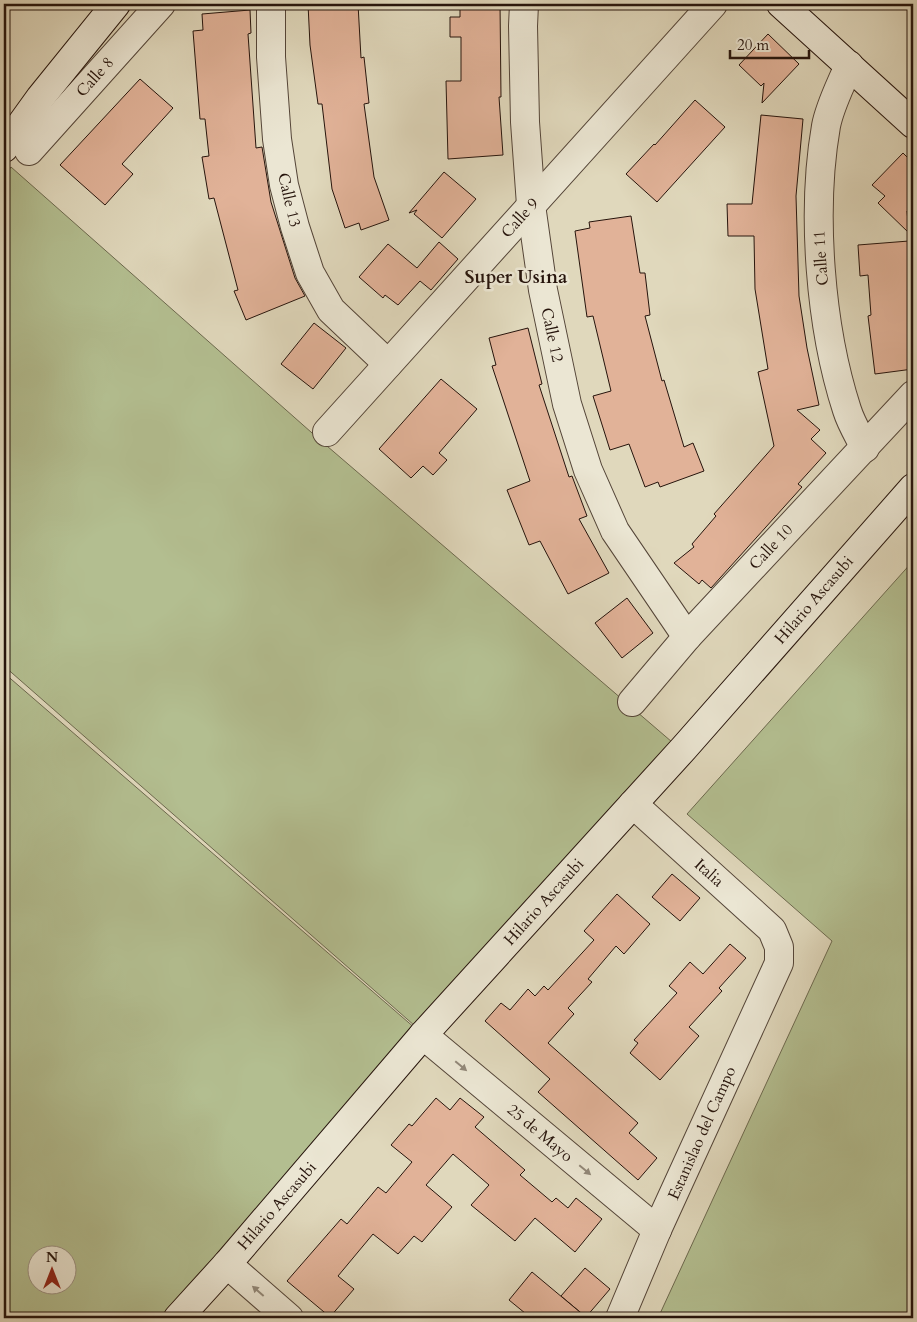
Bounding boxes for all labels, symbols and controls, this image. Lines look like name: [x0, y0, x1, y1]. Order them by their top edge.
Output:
scale bar: [730, 28, 808, 60]
text: 20 m: [737, 35, 769, 55]
street label: Calle 8: [71, 52, 119, 102]
street label: Calle 13: [272, 171, 306, 229]
street label: Calle 9: [496, 193, 544, 243]
street label: Calle 11: [808, 230, 834, 286]
district label: Super Usina: [464, 264, 568, 290]
street label: Calle 12: [535, 306, 569, 364]
street label: Calle 10: [744, 519, 798, 575]
street label: Hilario Ascasubi: [770, 551, 859, 649]
street label: Hilario Ascasubi: [499, 853, 589, 950]
street label: Italia: [689, 854, 729, 892]
one-way arrow: [454, 1060, 466, 1072]
street label: Estanislao del Campo: [663, 1062, 741, 1203]
street label: 25 de Mayo: [502, 1099, 578, 1167]
street label: Hilario Ascasubi: [233, 1157, 322, 1255]
one-way arrow: [579, 1165, 592, 1176]
north arrow: [28, 1244, 78, 1294]
text: N: [46, 1248, 58, 1267]
one-way arrow: [252, 1285, 264, 1297]

